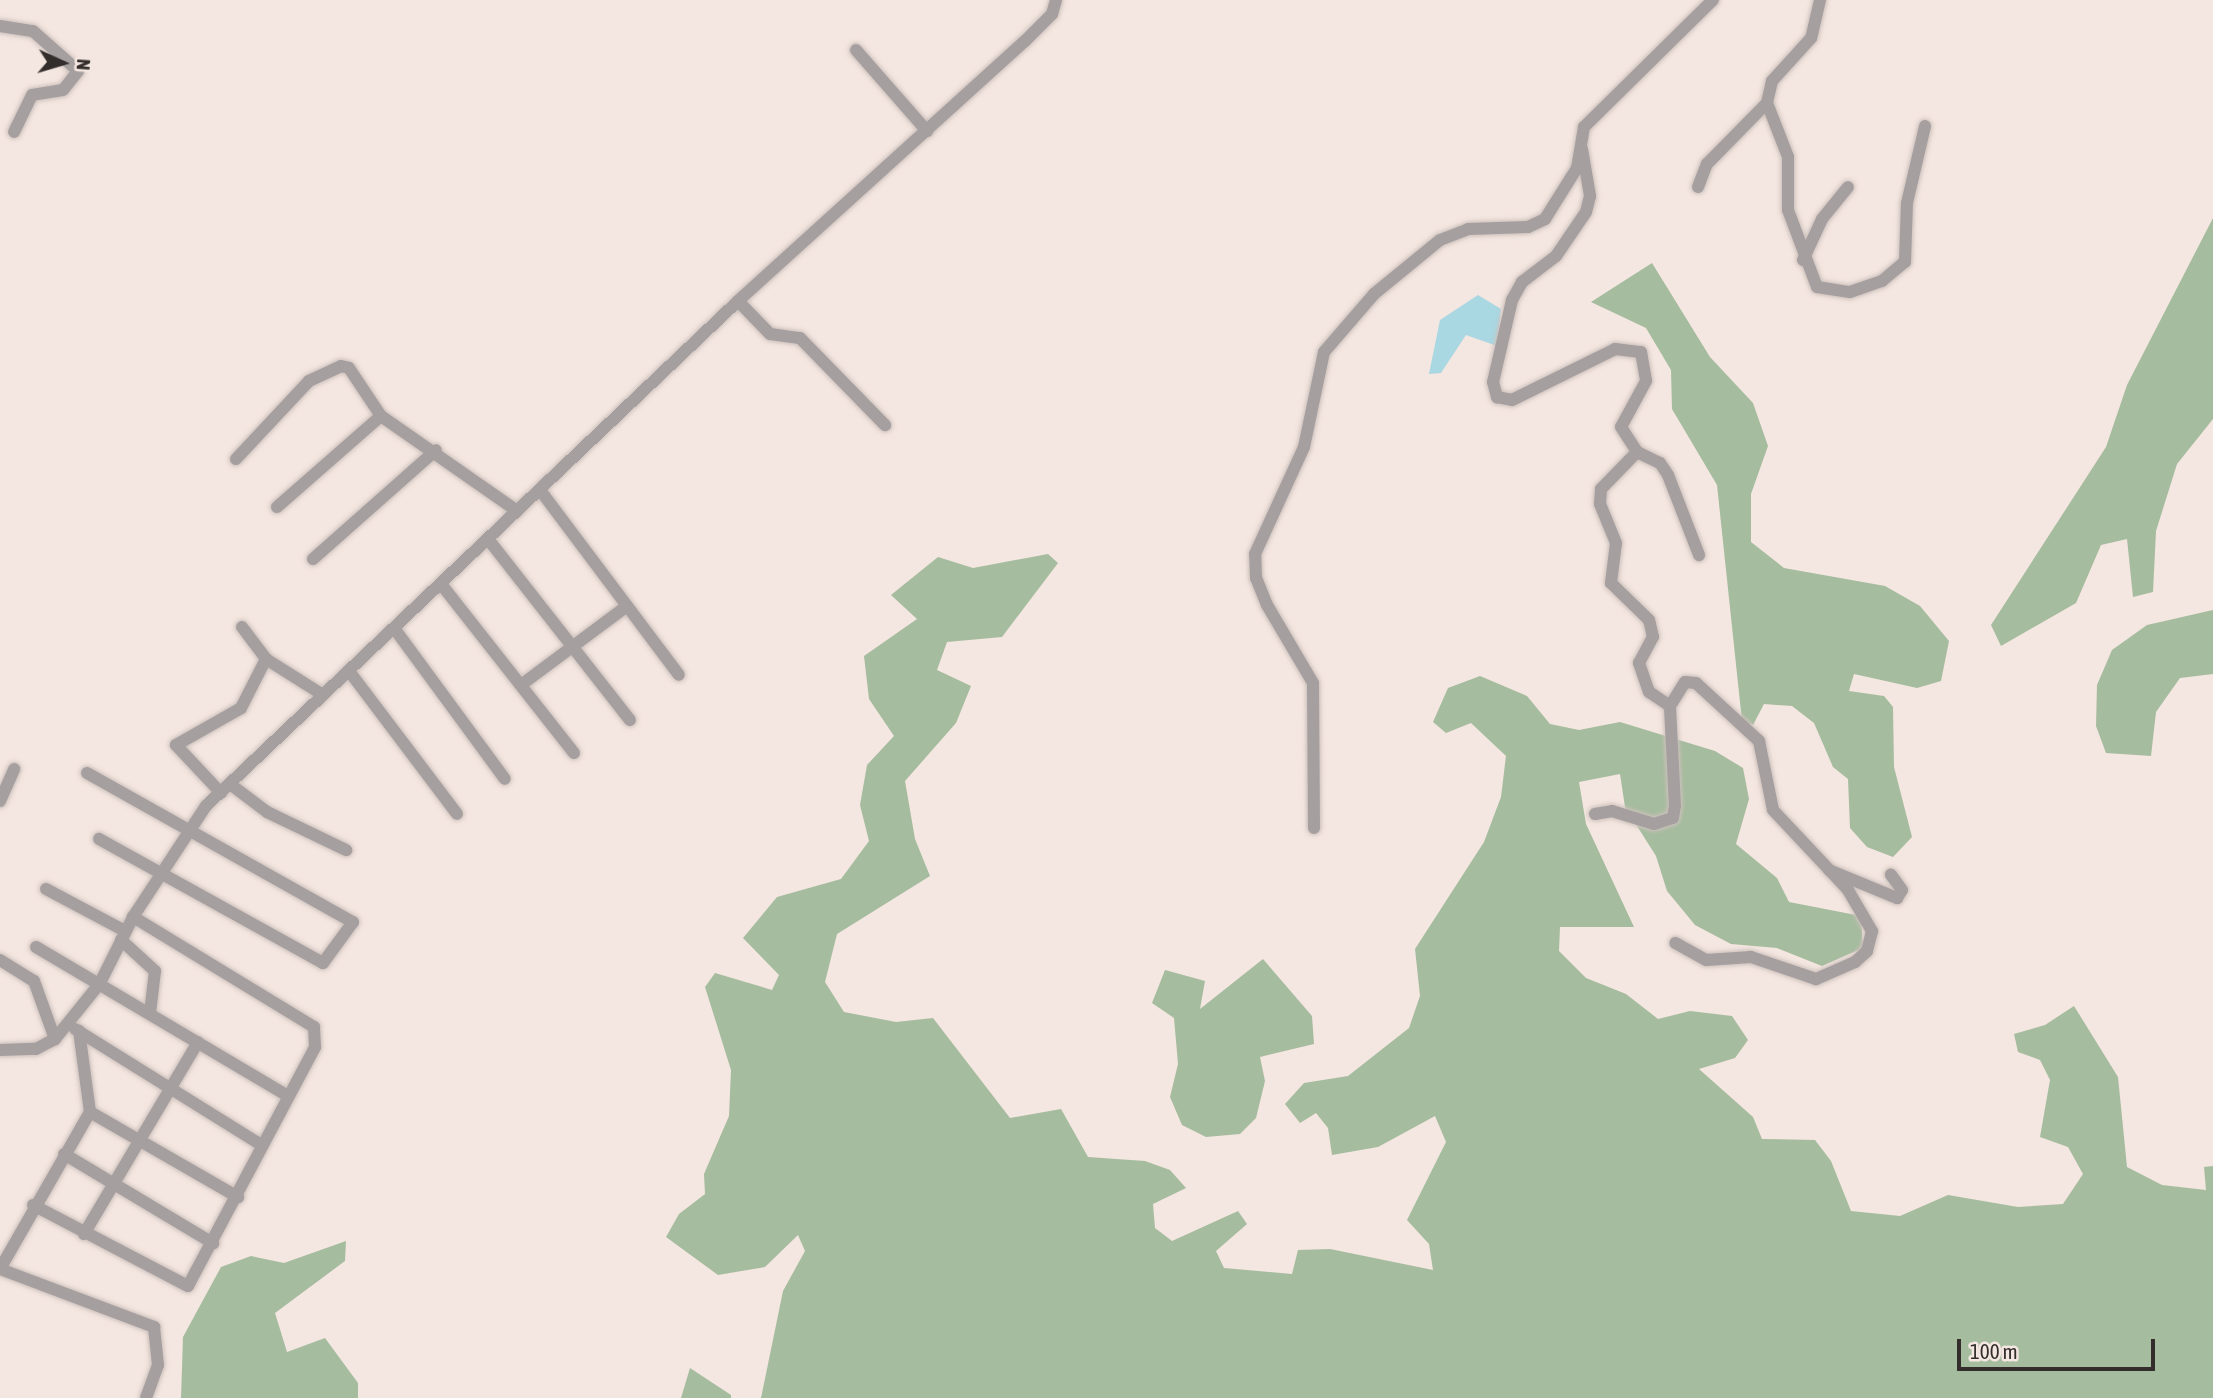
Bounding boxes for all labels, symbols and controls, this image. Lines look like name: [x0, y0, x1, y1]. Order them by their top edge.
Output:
north arrow: [28, 28, 98, 98]
text: N: [73, 58, 95, 71]
scale bar: [1961, 1324, 2159, 1368]
text: 100 m: [1970, 1339, 2018, 1363]

